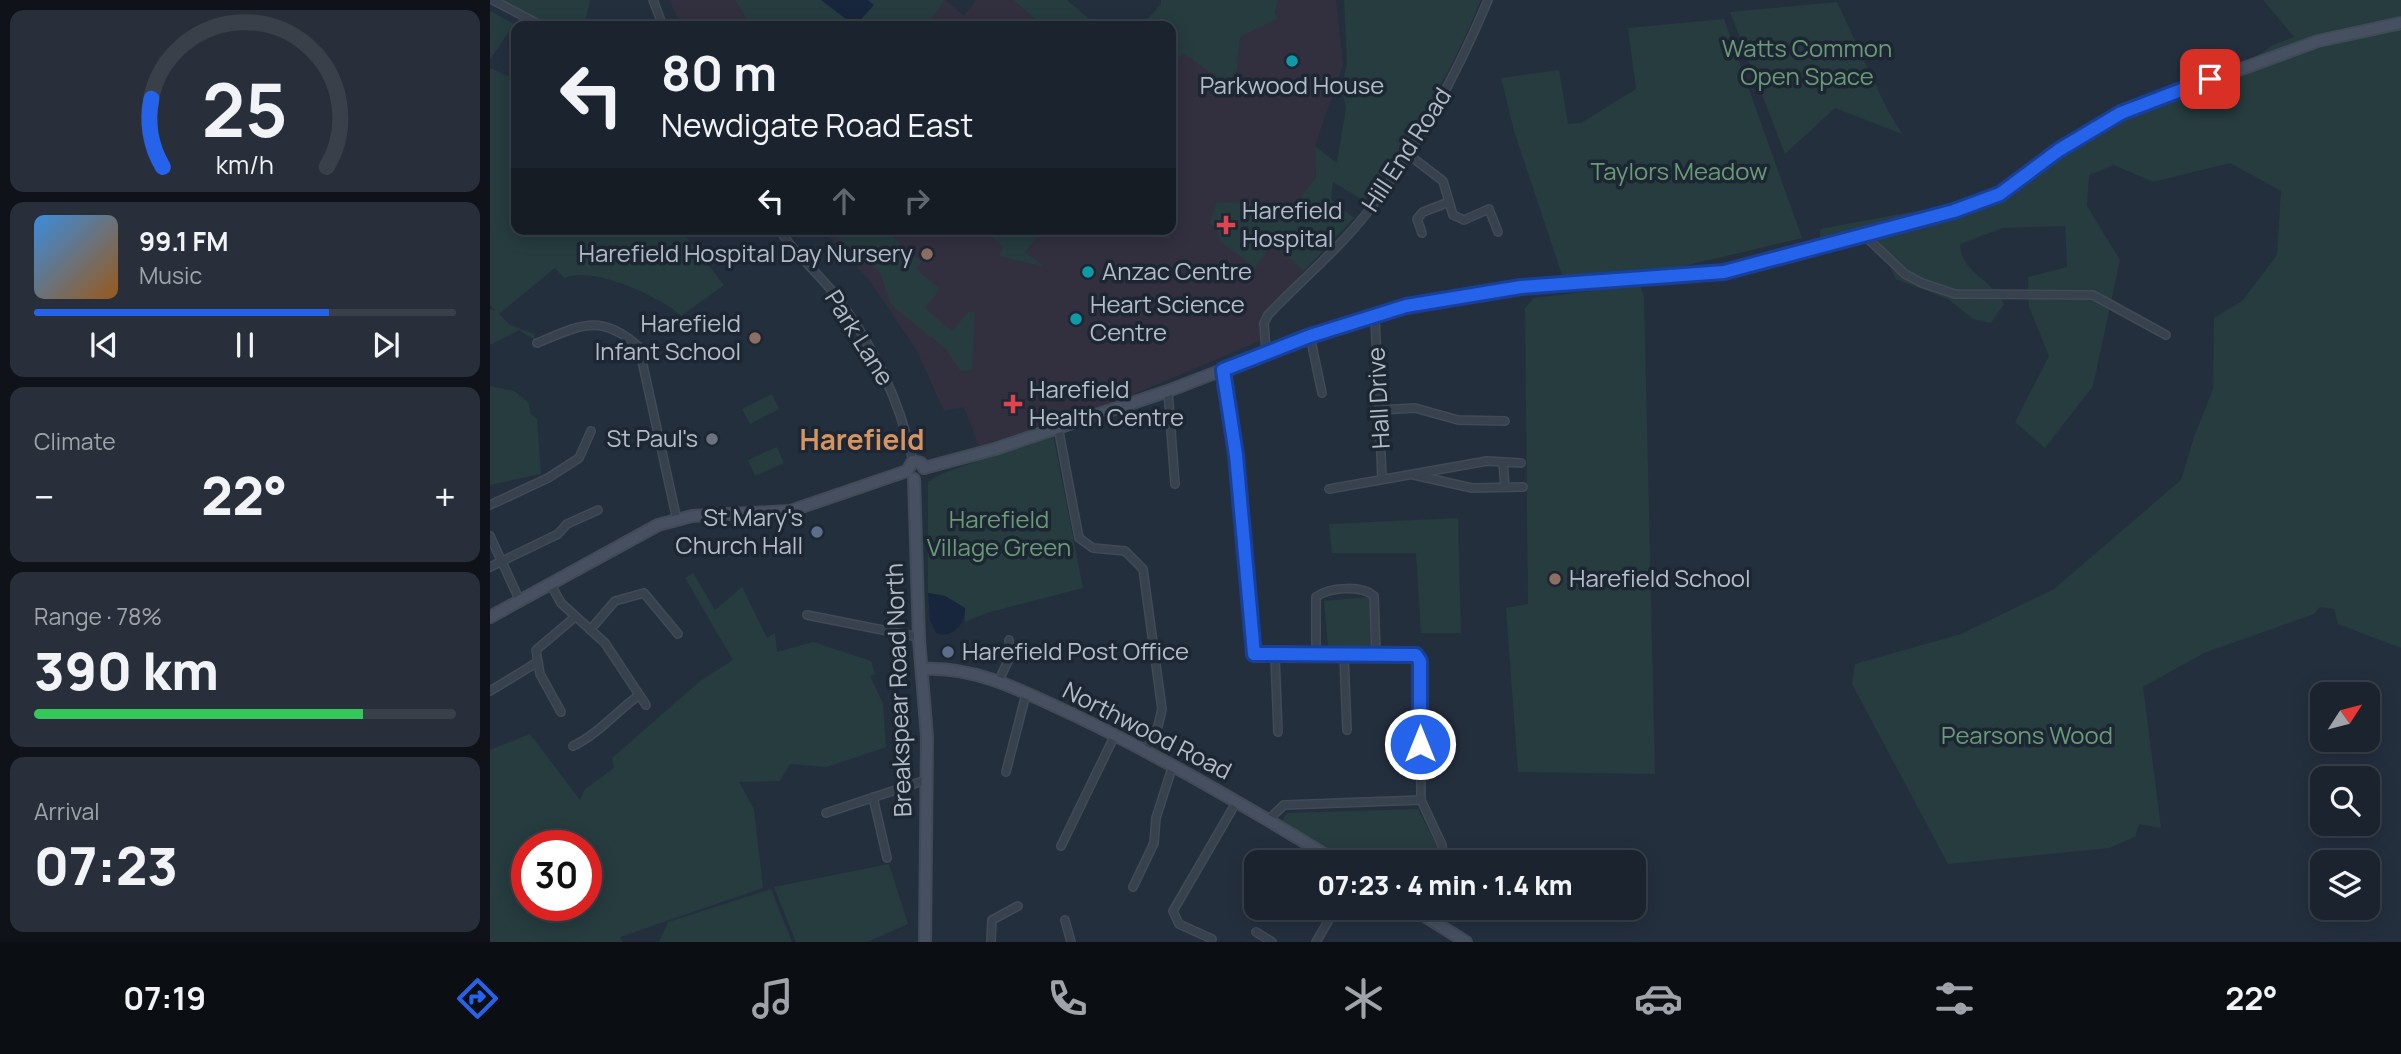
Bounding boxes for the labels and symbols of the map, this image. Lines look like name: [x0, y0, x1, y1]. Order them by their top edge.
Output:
park label: Watts Common Open Space: [1722, 31, 1892, 92]
pin: [2180, 49, 2240, 109]
marker: Parkwood House: [1284, 53, 1300, 69]
place label: Parkwood House: [1200, 68, 1384, 101]
street label: Hill End Road: [1353, 81, 1458, 218]
park label: Taylors Meadow: [1591, 154, 1767, 187]
place label: Harefield Hospital: [1242, 193, 1343, 254]
marker: Harefield Hospital: [1216, 215, 1236, 235]
place label: Harefield Hospital Day Nursery: [579, 236, 913, 269]
marker: Harefield Hospital Day Nursery: [919, 246, 935, 262]
place label: Anzac Centre: [1102, 254, 1252, 287]
marker: Anzac Centre: [1080, 264, 1096, 280]
street label: Park Lane: [818, 283, 902, 391]
place label: Heart Science Centre: [1090, 287, 1245, 348]
place label: Harefield Infant School: [595, 306, 741, 367]
marker: Heart Science Centre: [1068, 311, 1084, 327]
marker: Harefield Infant School: [747, 330, 763, 346]
street label: Hall Drive: [1358, 346, 1397, 450]
place label: Harefield Health Centre: [1029, 372, 1184, 433]
marker: Harefield Health Centre: [1003, 394, 1023, 414]
district label: Harefield: [800, 420, 924, 458]
place label: St Paul's: [607, 421, 698, 454]
marker: St Paul's: [704, 431, 720, 447]
place label: St Mary's Church Hall: [676, 500, 803, 561]
park label: Harefield Village Green: [927, 502, 1071, 563]
marker: St Mary's Church Hall: [809, 524, 825, 540]
place label: Harefield School: [1569, 561, 1751, 594]
street label: Breakspear Road North: [877, 562, 918, 818]
marker: Harefield School: [1547, 571, 1563, 587]
place label: Harefield Post Office: [962, 634, 1189, 667]
marker: Harefield Post Office: [940, 644, 956, 660]
street label: Northwood Road: [1058, 673, 1238, 786]
north arrow: [2310, 682, 2380, 752]
position arrow: [1383, 707, 1457, 781]
park label: Pearsons Wood: [1941, 718, 2113, 751]
speed limit sign: 30: [511, 830, 602, 921]

